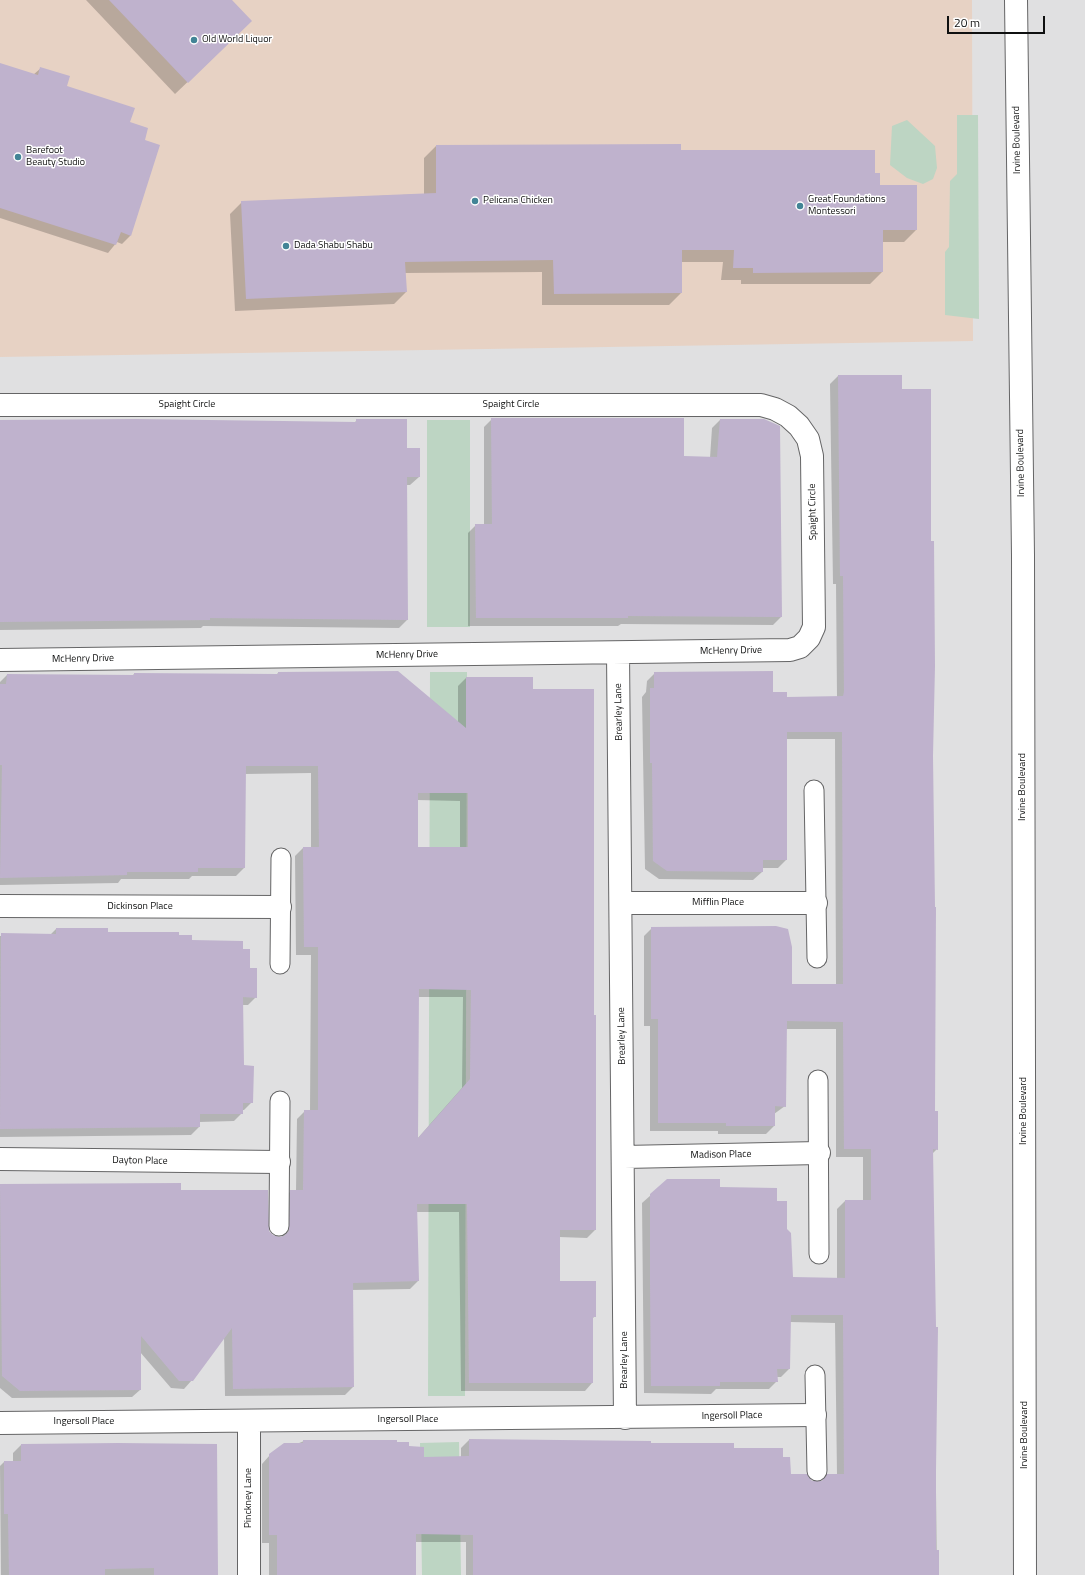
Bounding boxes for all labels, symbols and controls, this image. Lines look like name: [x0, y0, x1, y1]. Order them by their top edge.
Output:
scale bar: [949, 8, 1047, 34]
text: 20 m: [954, 13, 980, 32]
place label: Old World Liquor: [202, 34, 272, 46]
marker: Old World Liquor: [189, 35, 199, 45]
street label: Irvine Boulevard: [1010, 106, 1024, 174]
place label: Barefoot Beauty Studio: [26, 145, 85, 168]
marker: Barefoot Beauty Studio: [13, 152, 23, 162]
place label: Great Foundations Montessori: [808, 194, 886, 218]
place label: Pelicana Chicken: [483, 195, 553, 207]
marker: Pelicana Chicken: [470, 196, 480, 206]
marker: Great Foundations Montessori: [795, 201, 805, 211]
place label: Dada Shabu Shabu: [294, 240, 373, 252]
marker: Dada Shabu Shabu: [281, 241, 291, 251]
street label: Spaight Circle: [159, 399, 215, 411]
street label: Spaight Circle: [483, 399, 539, 411]
street label: Irvine Boulevard: [1014, 429, 1028, 497]
street label: Spaight Circle: [807, 484, 819, 540]
street label: McHenry Drive: [700, 644, 762, 658]
street label: McHenry Drive: [376, 648, 438, 662]
street label: McHenry Drive: [52, 652, 114, 666]
street label: Brearley Lane: [612, 683, 626, 741]
street label: Irvine Boulevard: [1017, 753, 1029, 821]
street label: Mifflin Place: [692, 897, 744, 909]
street label: Dickinson Place: [107, 901, 173, 913]
street label: Brearley Lane: [615, 1007, 629, 1065]
street label: Irvine Boulevard: [1018, 1077, 1030, 1145]
street label: Madison Place: [690, 1148, 752, 1162]
street label: Dayton Place: [112, 1155, 168, 1167]
street label: Brearley Lane: [619, 1331, 631, 1389]
street label: Irvine Boulevard: [1019, 1401, 1031, 1469]
street label: Ingersoll Place: [701, 1409, 763, 1423]
street label: Ingersoll Place: [378, 1414, 438, 1426]
street label: Ingersoll Place: [54, 1416, 114, 1428]
street label: Pinckney Lane: [243, 1468, 255, 1528]

